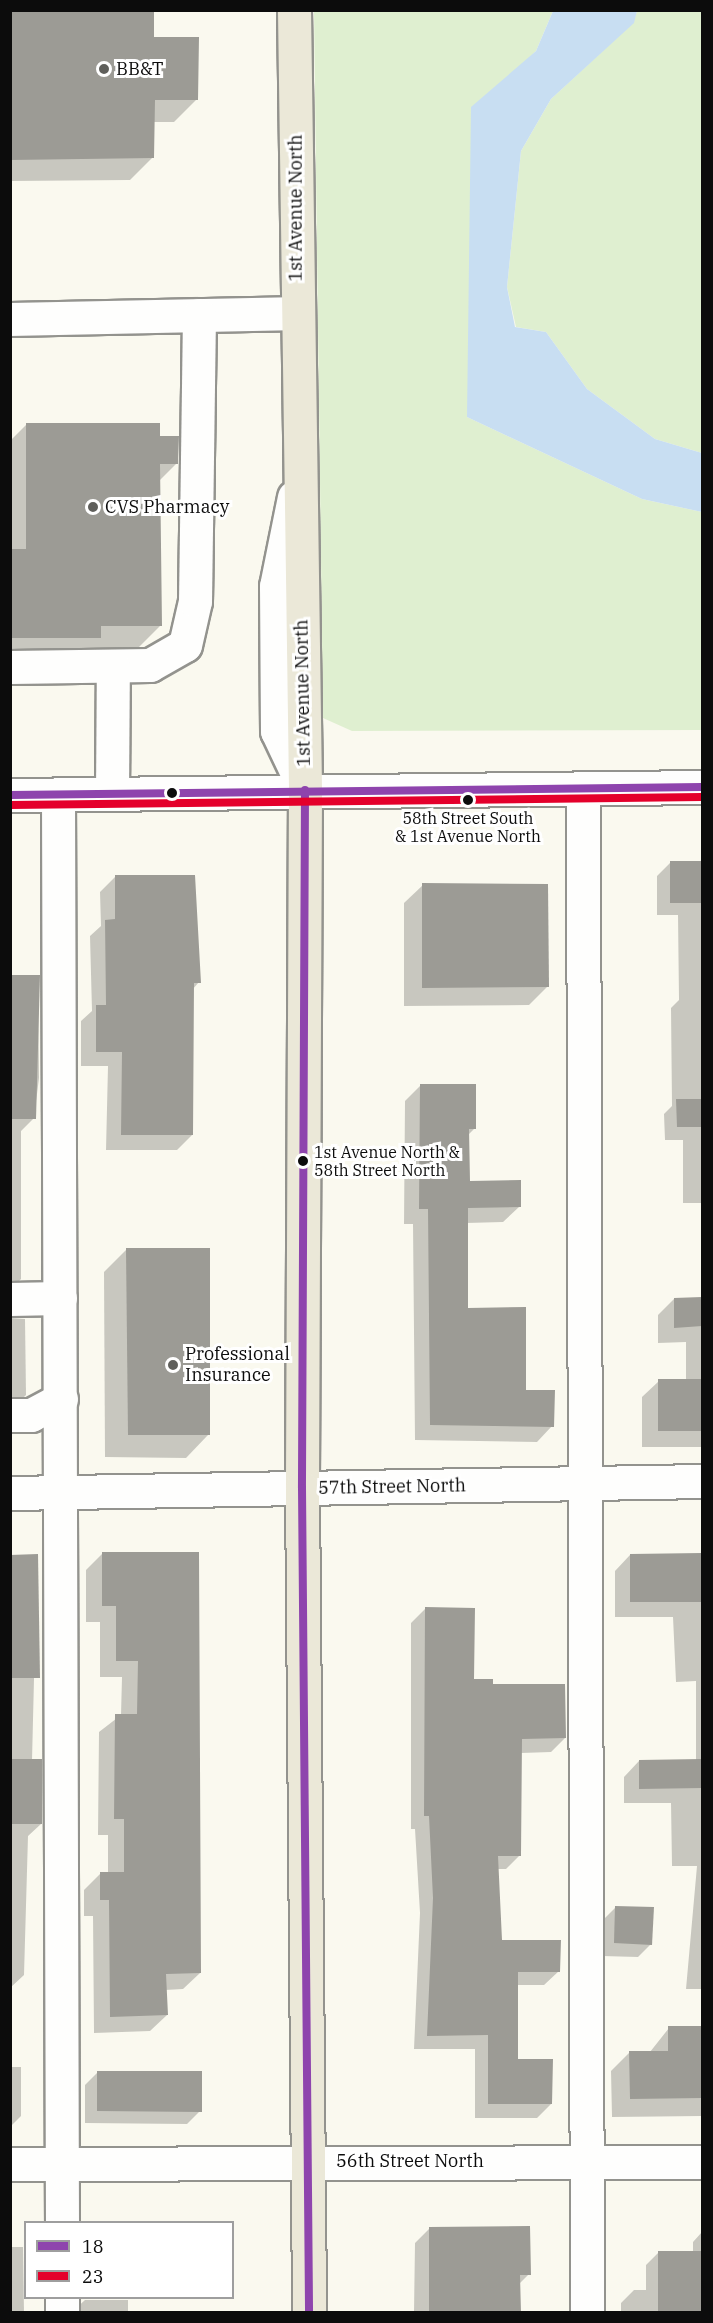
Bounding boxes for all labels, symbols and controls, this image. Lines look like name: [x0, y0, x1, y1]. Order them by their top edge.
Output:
place label: BB&T: [116, 58, 164, 80]
marker: BB&T: [97, 62, 111, 76]
street label: 1st Avenue North: [285, 134, 307, 282]
place label: CVS Pharmacy: [105, 496, 229, 518]
marker: CVS Pharmacy: [86, 500, 100, 514]
street label: 1st Avenue North: [291, 619, 315, 767]
unlabelled marker: [166, 787, 178, 799]
marker: 58th Street South & 1st Avenue North: [462, 794, 474, 806]
place label: 58th Street South & 1st Avenue North: [395, 808, 541, 846]
place label: 1st Avenue North & 58th Street North: [314, 1142, 460, 1180]
marker: 1st Avenue North & 58th Street North: [297, 1155, 309, 1167]
place label: Professional Insurance: [185, 1344, 290, 1386]
marker: Professional Insurance: [166, 1358, 180, 1372]
street label: 57th Street North: [318, 1475, 466, 1499]
street label: 56th Street North: [336, 2150, 484, 2172]
legend: [24, 2221, 234, 2299]
text: 18: [82, 2235, 104, 2258]
text: 23: [82, 2265, 104, 2288]

